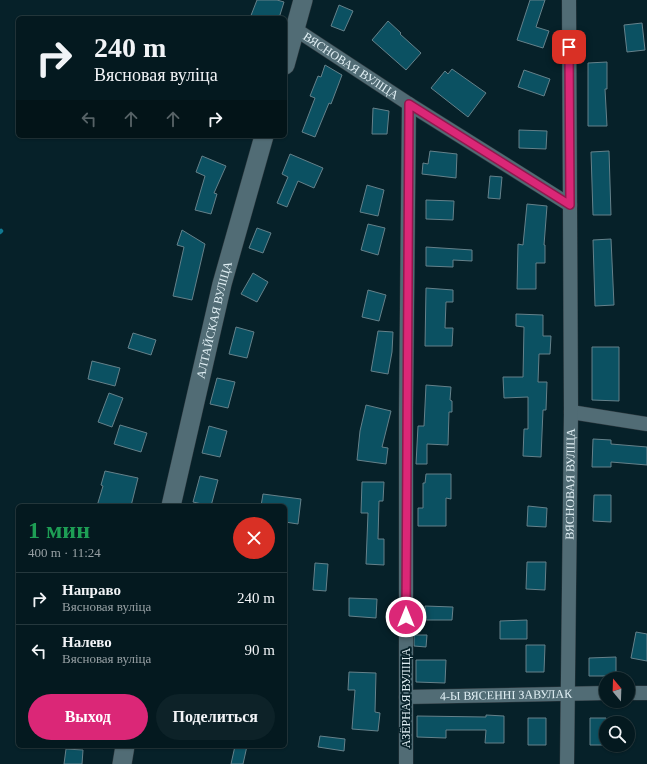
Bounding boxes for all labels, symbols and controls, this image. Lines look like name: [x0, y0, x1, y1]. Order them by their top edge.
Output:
street label: ВЯСНОВАЯ ВУЛІЦА: [301, 29, 402, 102]
pin: [552, 30, 586, 64]
icon: right: [28, 32, 80, 84]
text: 240 m: [94, 32, 166, 63]
icon: arrive: [558, 36, 580, 58]
text: Вясновая вуліца: [94, 65, 218, 85]
icon: left: [78, 108, 100, 130]
icon: ahead: [120, 108, 142, 130]
icon: ahead: [162, 108, 184, 130]
icon: right: [204, 108, 226, 130]
street label: АЛТАЙСКАЯ ВУЛІЦА: [193, 259, 235, 380]
street label: ВЯСНОВАЯ ВУЛІЦА: [563, 428, 578, 540]
text: 1 мин: [28, 517, 90, 543]
button: close: [233, 517, 275, 559]
text: 400 m · 11:24: [28, 545, 101, 560]
text: Направо: [62, 582, 121, 598]
icon: right: [28, 588, 50, 610]
text: 240 m: [237, 590, 275, 606]
position arrow: [385, 596, 427, 638]
text: Вясновая вуліца: [62, 599, 151, 614]
text: Налево: [62, 634, 112, 650]
icon: left: [28, 640, 50, 662]
text: 90 m: [245, 642, 275, 658]
street label: АЗЁРНАЯ ВУЛІЦА: [399, 647, 413, 748]
text: Вясновая вуліца: [62, 651, 151, 666]
north arrow: [599, 672, 635, 708]
map controls: [599, 672, 635, 752]
street label: 4-Ы ВЯСЕННІ ЗАВУЛАК: [440, 687, 573, 703]
button: Выход: [28, 694, 148, 740]
button: Поделиться: [156, 694, 275, 740]
button: search: [599, 716, 635, 752]

